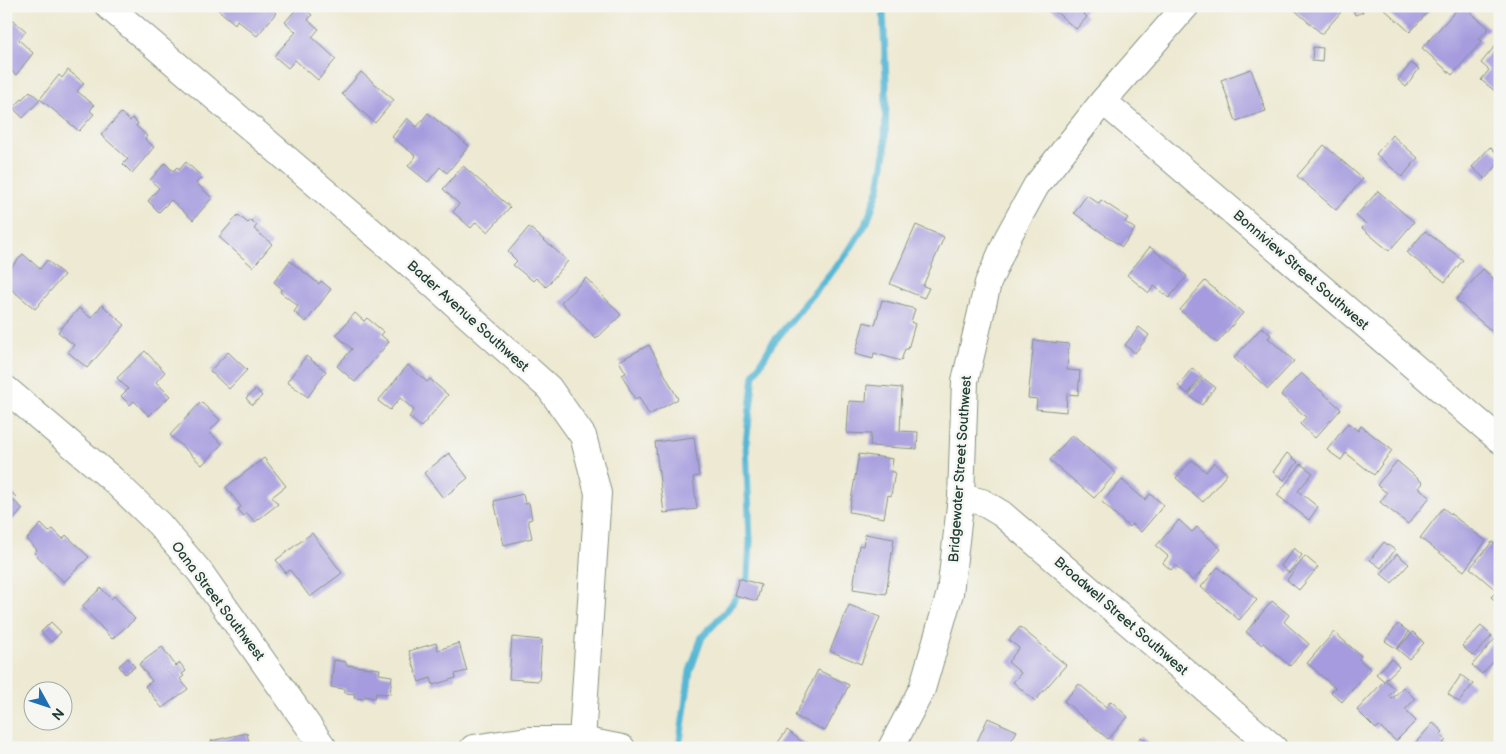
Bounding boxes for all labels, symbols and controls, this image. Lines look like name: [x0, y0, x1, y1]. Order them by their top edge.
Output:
street label: Bonniview Street Southwest: [1230, 206, 1373, 334]
street label: Bader Avenue Southwest: [404, 257, 533, 376]
street label: Bridgewater Street Southwest: [945, 374, 975, 563]
street label: Oana Street Southwest: [168, 538, 269, 664]
street label: Broadwell Street Southwest: [1051, 553, 1192, 679]
north arrow: [22, 682, 72, 732]
text: N: [48, 705, 67, 724]

